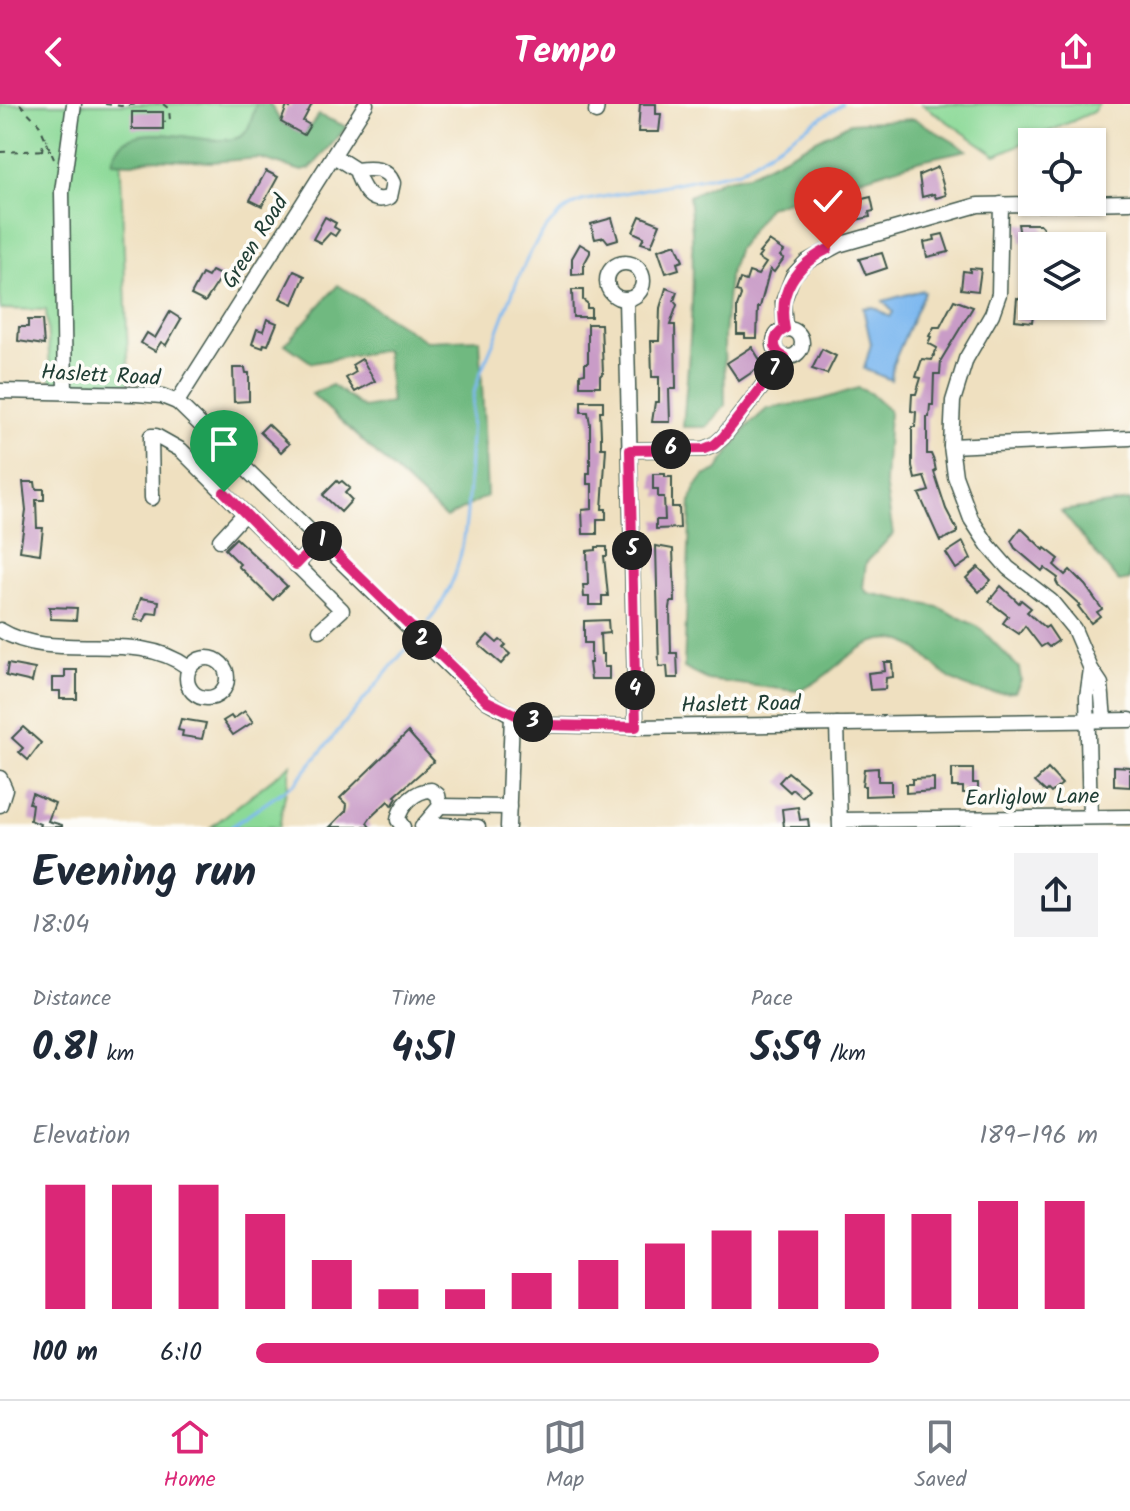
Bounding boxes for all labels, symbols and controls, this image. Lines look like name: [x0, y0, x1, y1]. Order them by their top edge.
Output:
text: Tempo: [514, 24, 616, 81]
icon: back: [32, 30, 76, 74]
icon: share: [1054, 30, 1098, 74]
map controls: [1018, 128, 1106, 320]
button: locate: [1018, 128, 1106, 216]
pin: [794, 167, 862, 249]
icon: check: [806, 179, 850, 223]
street label: Green Road: [213, 188, 299, 296]
button: layers: [1018, 232, 1106, 320]
pin: 7: [754, 350, 794, 390]
text: 7: [769, 352, 779, 387]
street label: Haslett Road: [40, 356, 163, 397]
pin: [190, 410, 258, 492]
icon: arrive: [202, 422, 246, 466]
pin: 6: [651, 429, 691, 469]
text: 6: [665, 431, 677, 466]
pin: 1: [302, 521, 342, 561]
text: 1: [319, 523, 325, 558]
pin: 5: [612, 530, 652, 570]
text: 5: [626, 532, 638, 567]
pin: 2: [402, 620, 442, 660]
text: 2: [416, 622, 428, 657]
pin: 4: [615, 670, 655, 710]
text: 4: [629, 672, 641, 707]
street label: Haslett Road: [681, 687, 802, 724]
pin: 3: [513, 702, 553, 742]
text: 3: [527, 704, 539, 739]
street label: Earliglow Lane: [964, 780, 1100, 817]
text: Evening run: [32, 839, 256, 909]
button: share: [1014, 853, 1098, 937]
text: 18:04: [32, 904, 90, 946]
text: Distance: [32, 982, 111, 1017]
text: Time: [391, 982, 436, 1017]
text: Pace: [751, 982, 793, 1017]
text: 0.81: [32, 1017, 98, 1081]
text: 4:51: [391, 1017, 455, 1081]
text: 5:59: [751, 1017, 821, 1081]
text: km: [98, 1037, 134, 1072]
text: /km: [821, 1037, 866, 1072]
text: Elevation: [32, 1115, 130, 1157]
text: 189–196 m: [979, 1115, 1098, 1157]
text: 100 m: [32, 1332, 98, 1374]
text: 6:10: [160, 1332, 202, 1374]
tab: Home: [164, 1415, 216, 1498]
tab: Map: [543, 1415, 587, 1498]
tab: Saved: [914, 1415, 966, 1498]

